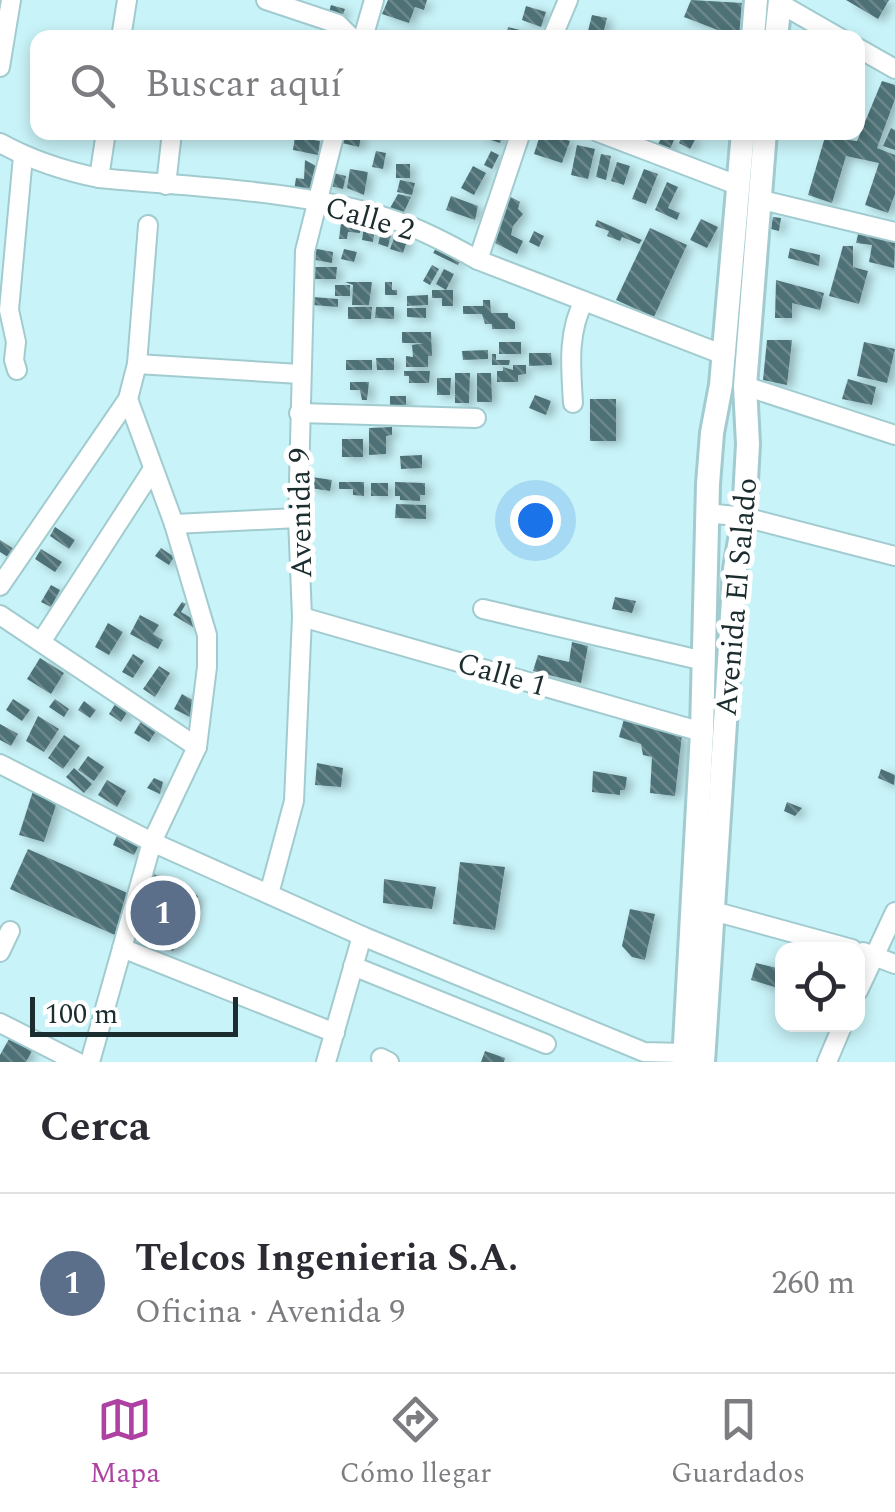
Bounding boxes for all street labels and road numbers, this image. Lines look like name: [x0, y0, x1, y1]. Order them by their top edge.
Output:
street label: Calle 2: [320, 184, 420, 254]
street label: Avenida 9: [277, 447, 325, 579]
street label: Avenida El Salado: [704, 476, 770, 718]
street label: Calle 1: [452, 640, 552, 710]

